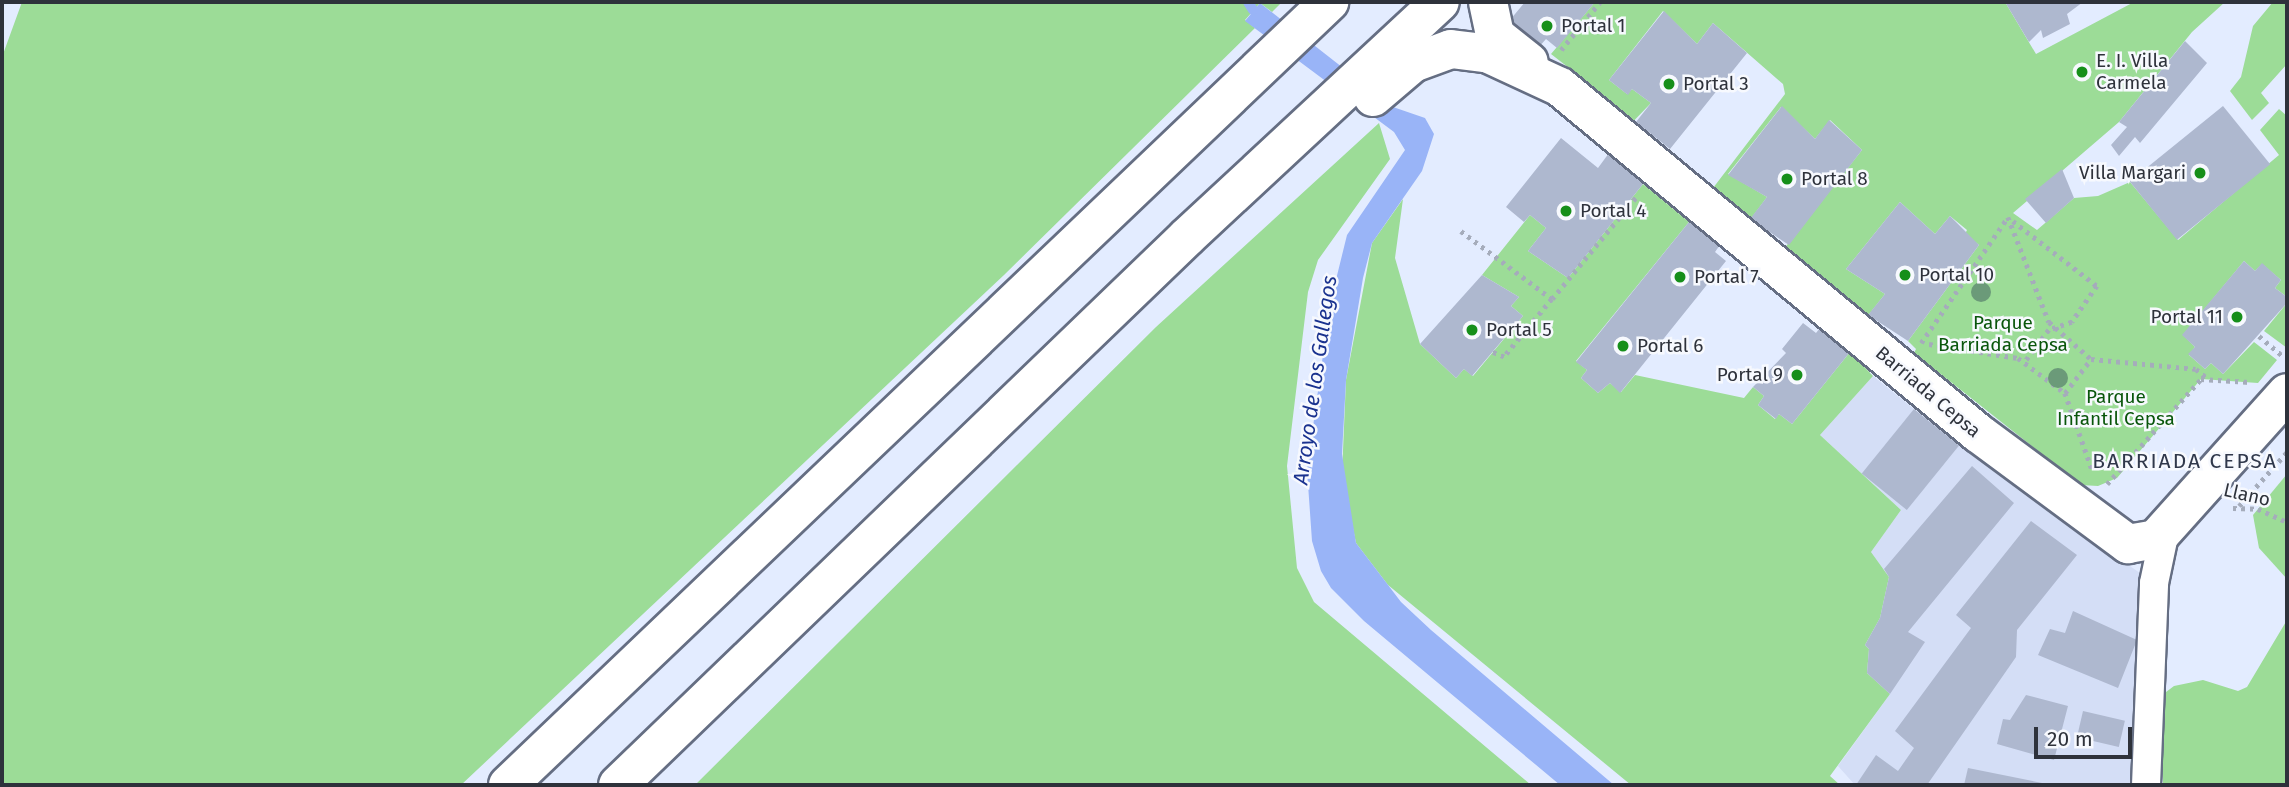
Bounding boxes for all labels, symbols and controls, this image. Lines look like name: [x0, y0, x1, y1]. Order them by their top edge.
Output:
place label: Portal 1: [1561, 15, 1626, 37]
marker: Portal 1: [1539, 18, 1555, 34]
place label: E. I. Villa Carmela: [2096, 50, 2168, 94]
marker: E. I. Villa Carmela: [2074, 64, 2090, 80]
place label: Portal 3: [1683, 73, 1749, 95]
marker: Portal 3: [1661, 76, 1677, 92]
place label: Villa Margari: [2079, 162, 2186, 184]
marker: Villa Margari: [2192, 165, 2208, 181]
place label: Portal 8: [1801, 168, 1868, 190]
marker: Portal 8: [1779, 171, 1795, 187]
place label: Portal 4: [1580, 200, 1646, 222]
marker: Portal 4: [1558, 203, 1574, 219]
place label: Portal 10: [1919, 264, 1994, 286]
place label: Portal 7: [1694, 266, 1759, 288]
marker: Portal 10: [1897, 267, 1913, 283]
marker: Portal 7: [1672, 269, 1688, 285]
water label: Arroyo de los Gallegos: [1288, 274, 1342, 486]
place label: Portal 11: [2150, 306, 2223, 328]
marker: Portal 11: [2229, 309, 2245, 325]
park label: Parque Barriada Cepsa: [1938, 312, 2068, 356]
place label: Portal 5: [1486, 319, 1552, 341]
marker: Portal 5: [1464, 322, 1480, 338]
place label: Portal 6: [1637, 335, 1703, 357]
marker: Portal 6: [1615, 338, 1631, 354]
street label: Barriada Cepsa: [1871, 342, 1985, 442]
place label: Portal 9: [1717, 364, 1783, 386]
marker: Portal 9: [1789, 367, 1805, 383]
park label: Parque Infantil Cepsa: [2057, 386, 2175, 430]
district label: BARRIADA CEPSA: [2094, 448, 2276, 474]
street label: Llano: [2221, 479, 2273, 511]
scale bar: [2037, 714, 2135, 758]
text: 20 m: [2047, 726, 2093, 752]

